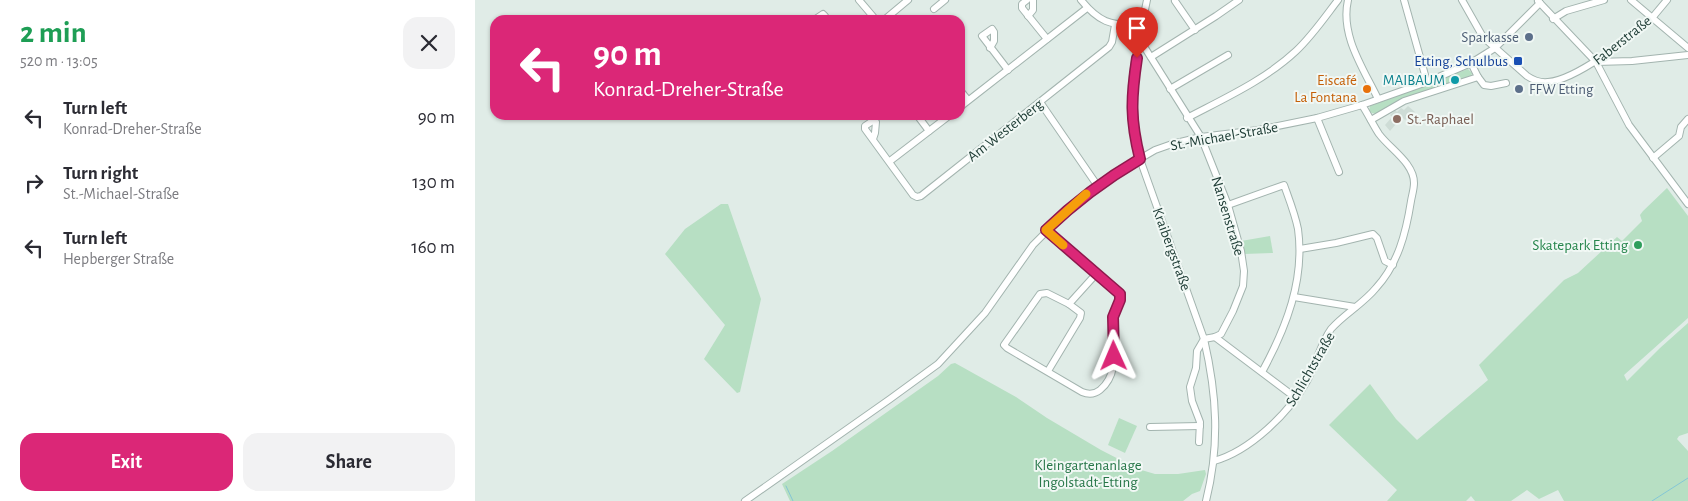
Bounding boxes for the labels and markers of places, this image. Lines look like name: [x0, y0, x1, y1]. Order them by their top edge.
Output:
pin: [1116, 7, 1158, 58]
place label: Sparkasse: [1461, 30, 1519, 45]
marker: Sparkasse: [1523, 31, 1535, 43]
place label: Etting, Schulbus: [1414, 54, 1508, 69]
marker: Etting, Schulbus: [1512, 55, 1524, 67]
place label: Eiscafé La Fontana: [1294, 73, 1357, 105]
place label: MAIBAUM: [1383, 73, 1445, 88]
marker: MAIBAUM: [1449, 74, 1461, 86]
place label: FFW Etting: [1529, 82, 1594, 97]
marker: Eiscafé La Fontana: [1361, 83, 1373, 95]
marker: FFW Etting: [1513, 83, 1525, 95]
place label: St.-Raphael: [1407, 112, 1474, 127]
marker: St.-Raphael: [1391, 113, 1403, 125]
place label: Skatepark Etting: [1532, 238, 1629, 253]
marker: Skatepark Etting: [1632, 239, 1644, 251]

